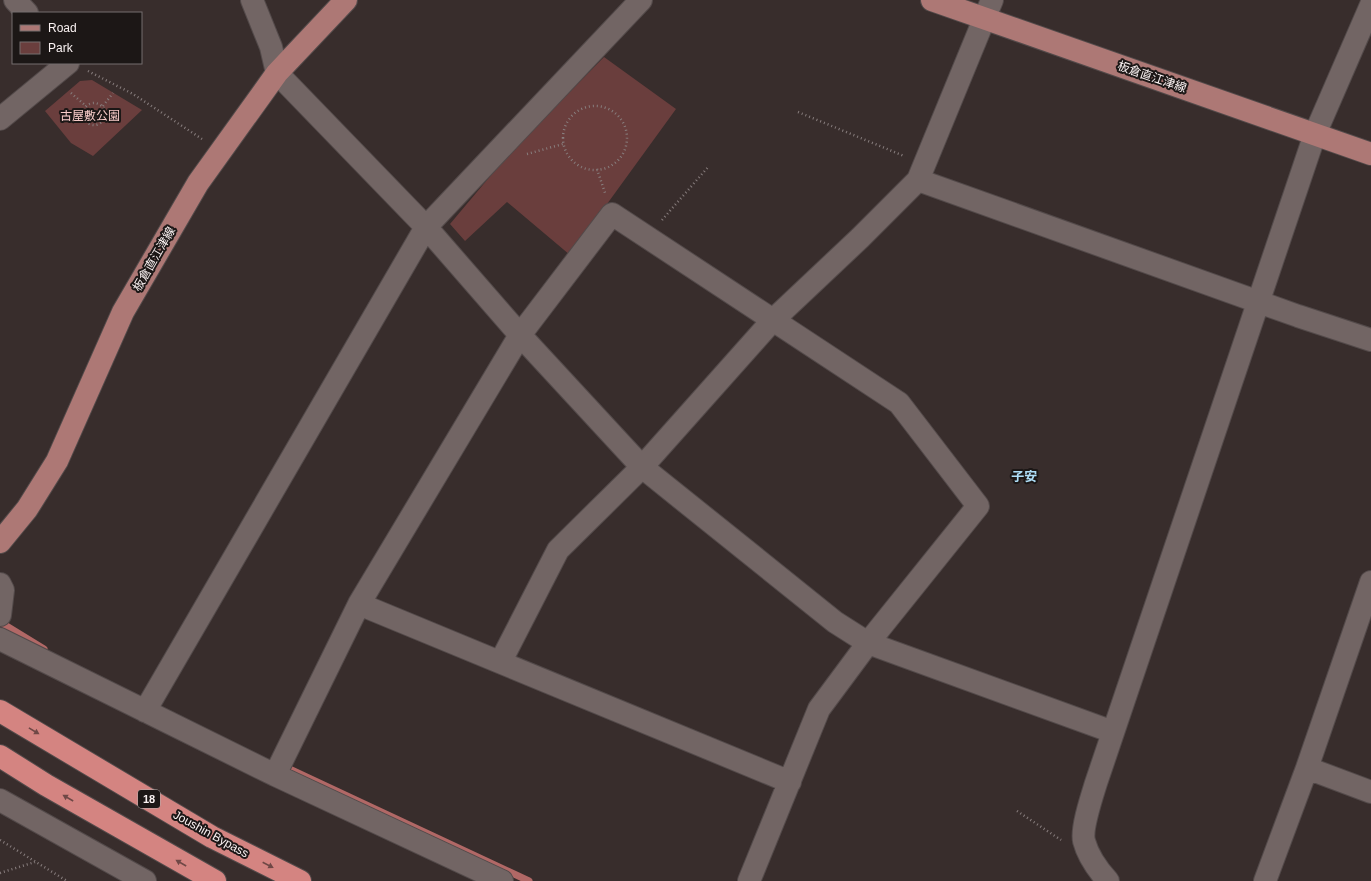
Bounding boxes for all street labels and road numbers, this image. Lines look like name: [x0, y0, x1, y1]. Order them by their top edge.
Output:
street label: 板倉直江津線: [1116, 59, 1188, 95]
street label: 板倉直江津線: [130, 224, 178, 294]
road number: 18: [138, 790, 160, 808]
street label: Joushin Bypass: [171, 808, 251, 860]

